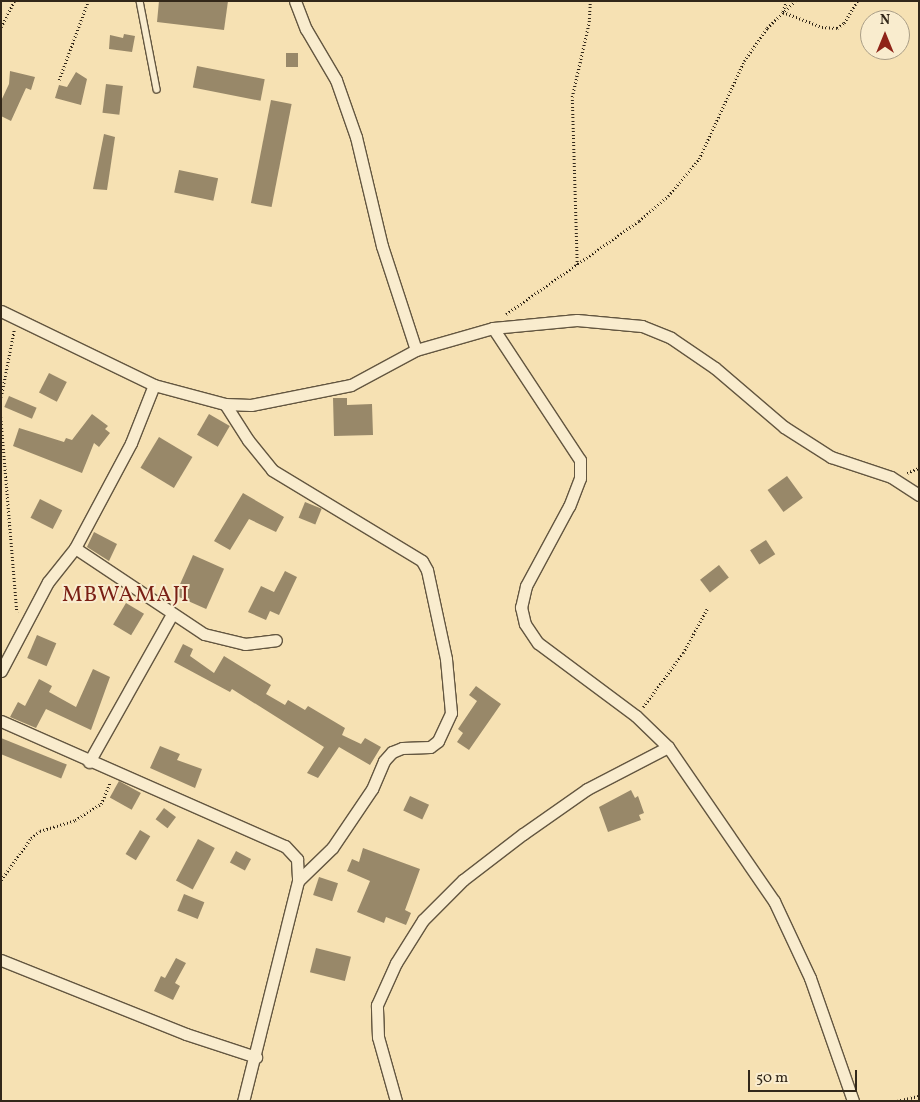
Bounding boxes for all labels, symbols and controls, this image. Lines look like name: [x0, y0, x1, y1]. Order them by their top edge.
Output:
north arrow: [860, 10, 910, 60]
text: N: [880, 11, 890, 30]
district label: MBWAMAJI: [61, 583, 191, 609]
scale bar: [750, 1060, 859, 1092]
text: 50 m: [756, 1068, 788, 1089]

